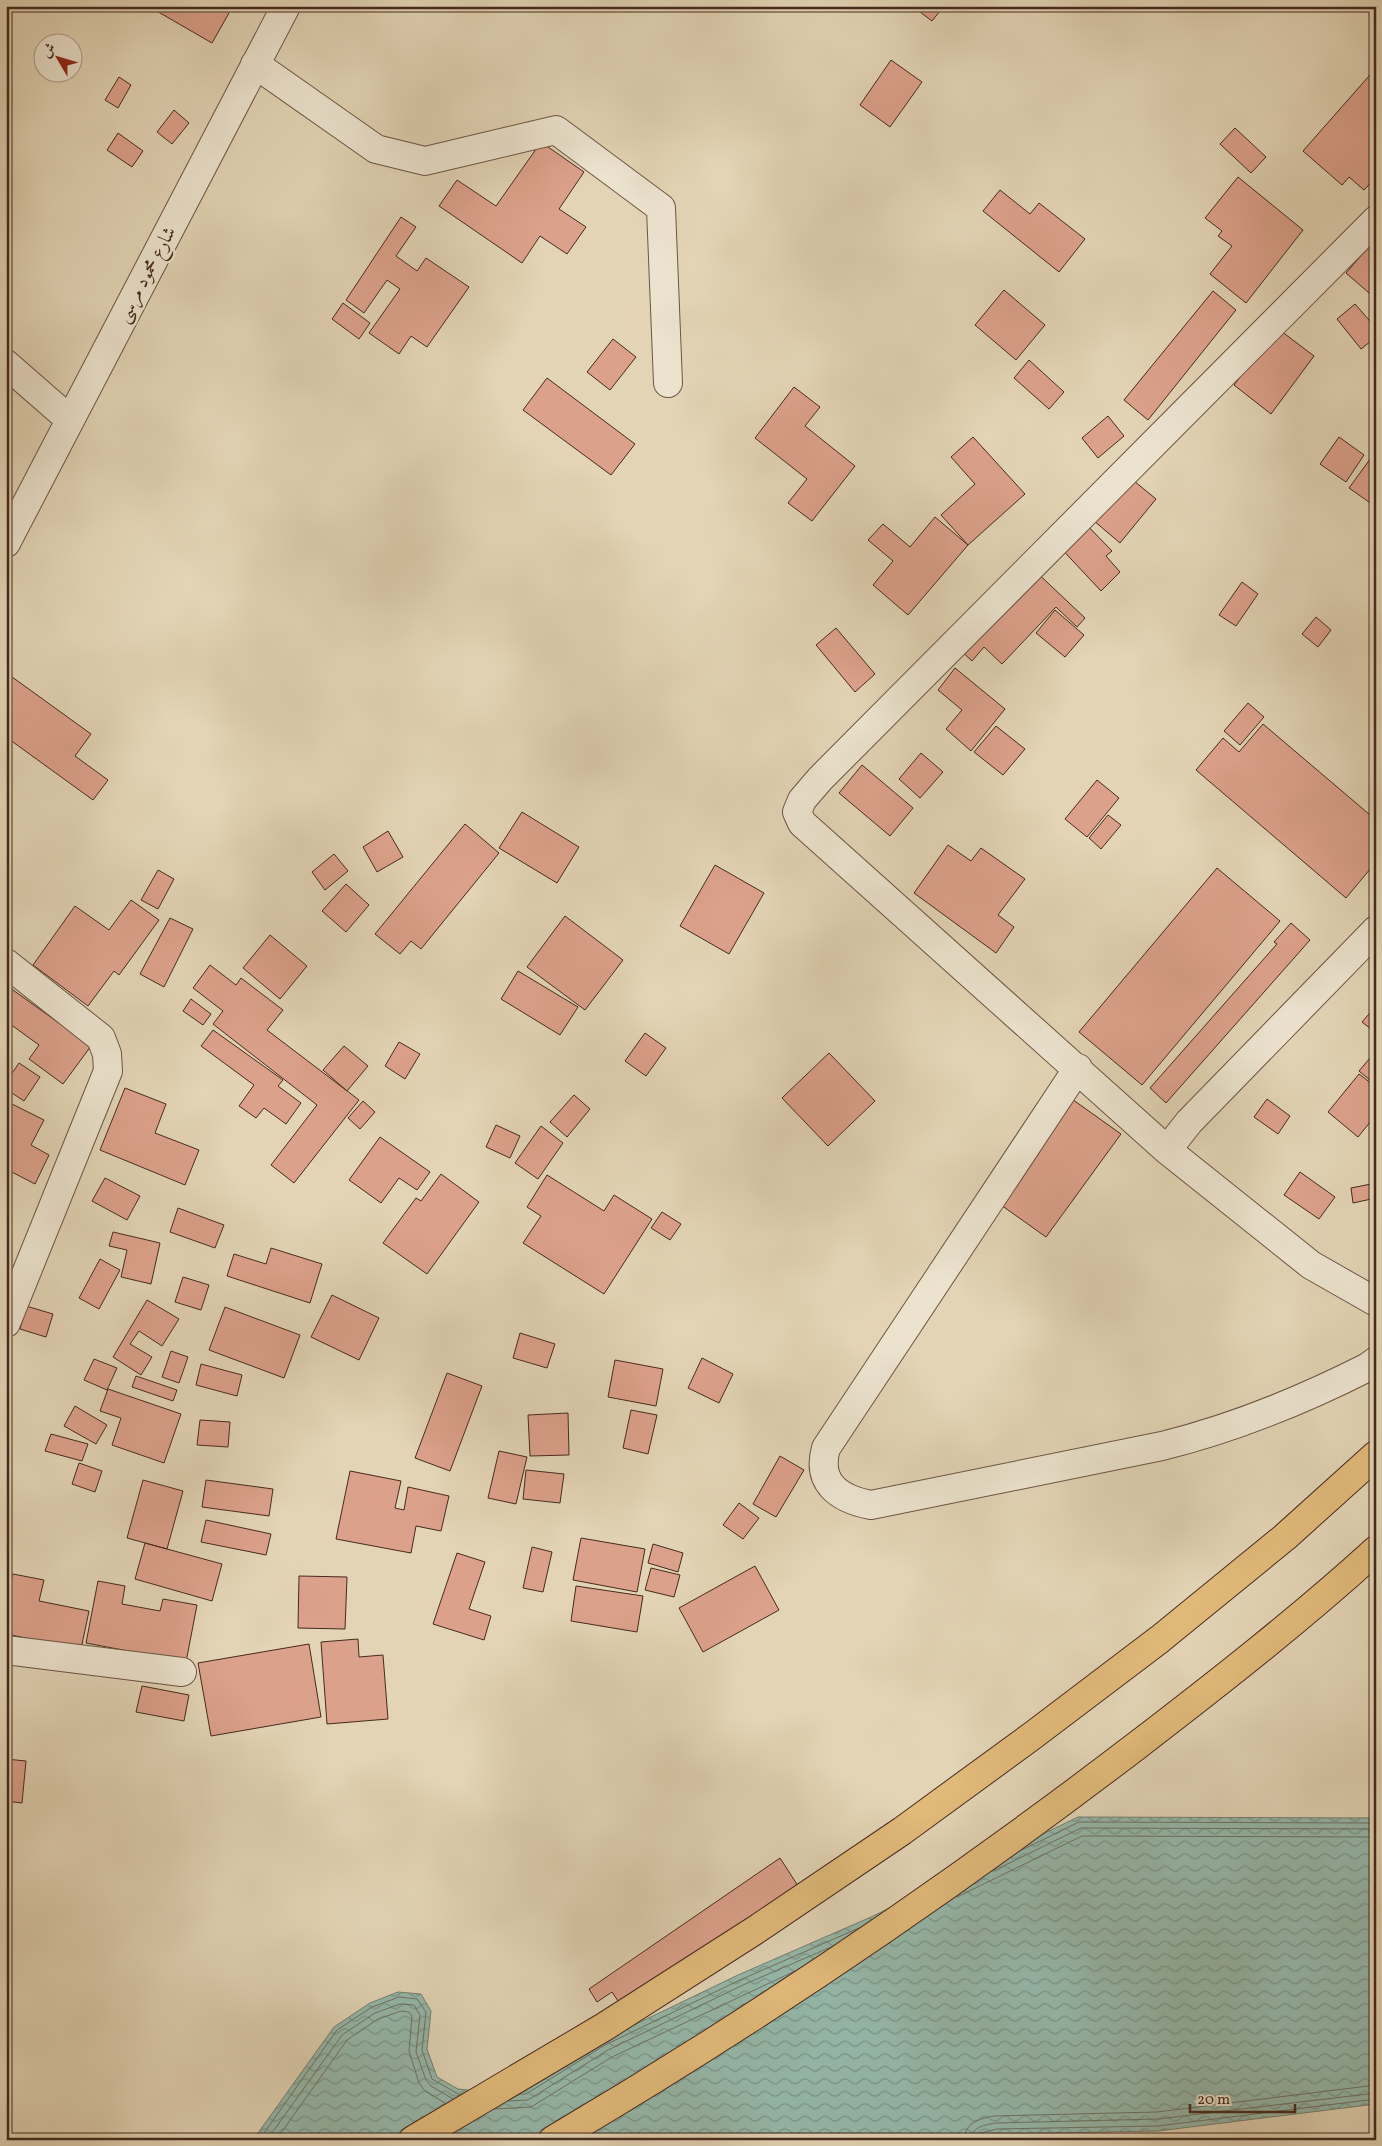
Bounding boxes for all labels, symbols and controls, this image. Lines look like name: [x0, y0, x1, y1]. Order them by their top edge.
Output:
north arrow: [32, 32, 82, 82]
text: ش: [37, 40, 61, 62]
street label: شارع محمود مرسى: [111, 222, 184, 328]
scale bar: [1190, 2081, 1294, 2113]
text: 20 m: [1197, 2090, 1230, 2111]

